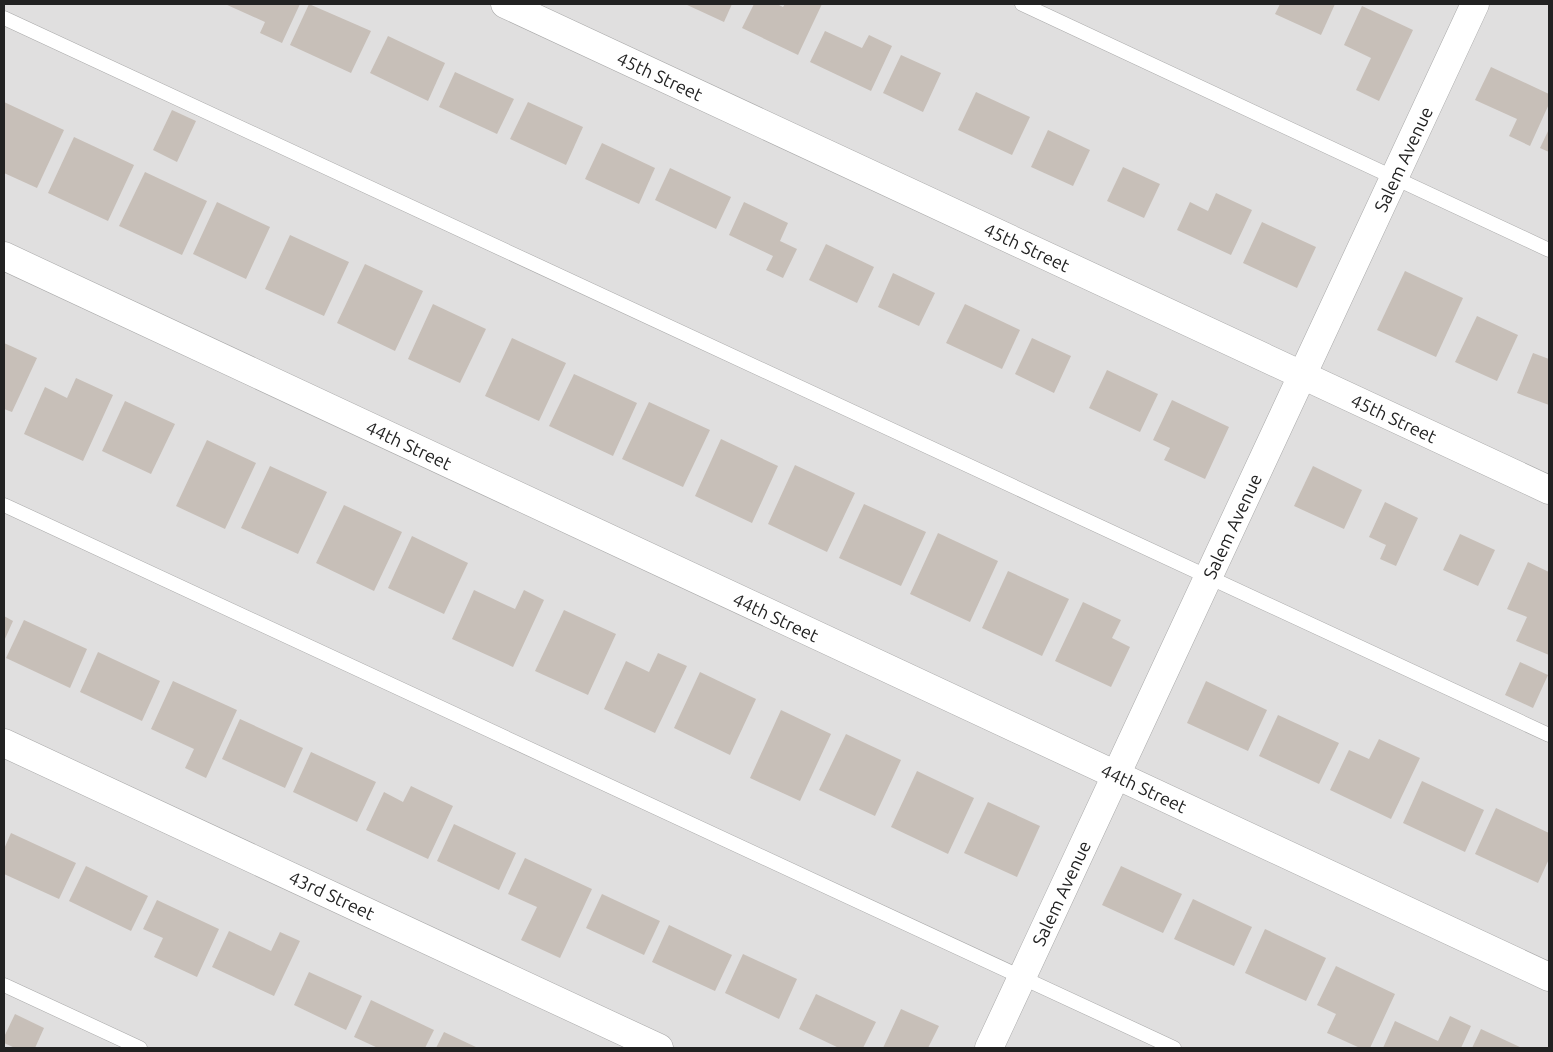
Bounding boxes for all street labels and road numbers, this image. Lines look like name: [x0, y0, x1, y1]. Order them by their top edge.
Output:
street label: 45th Street: [614, 47, 706, 105]
street label: Salem Avenue: [1370, 103, 1436, 215]
street label: 45th Street: [981, 218, 1073, 276]
street label: 45th Street: [1348, 389, 1440, 447]
street label: 44th Street: [363, 416, 455, 474]
street label: Salem Avenue: [1199, 470, 1265, 582]
street label: 44th Street: [730, 588, 822, 646]
street label: 44th Street: [1098, 759, 1190, 817]
street label: Salem Avenue: [1028, 837, 1094, 949]
street label: 43rd Street: [286, 866, 378, 924]

